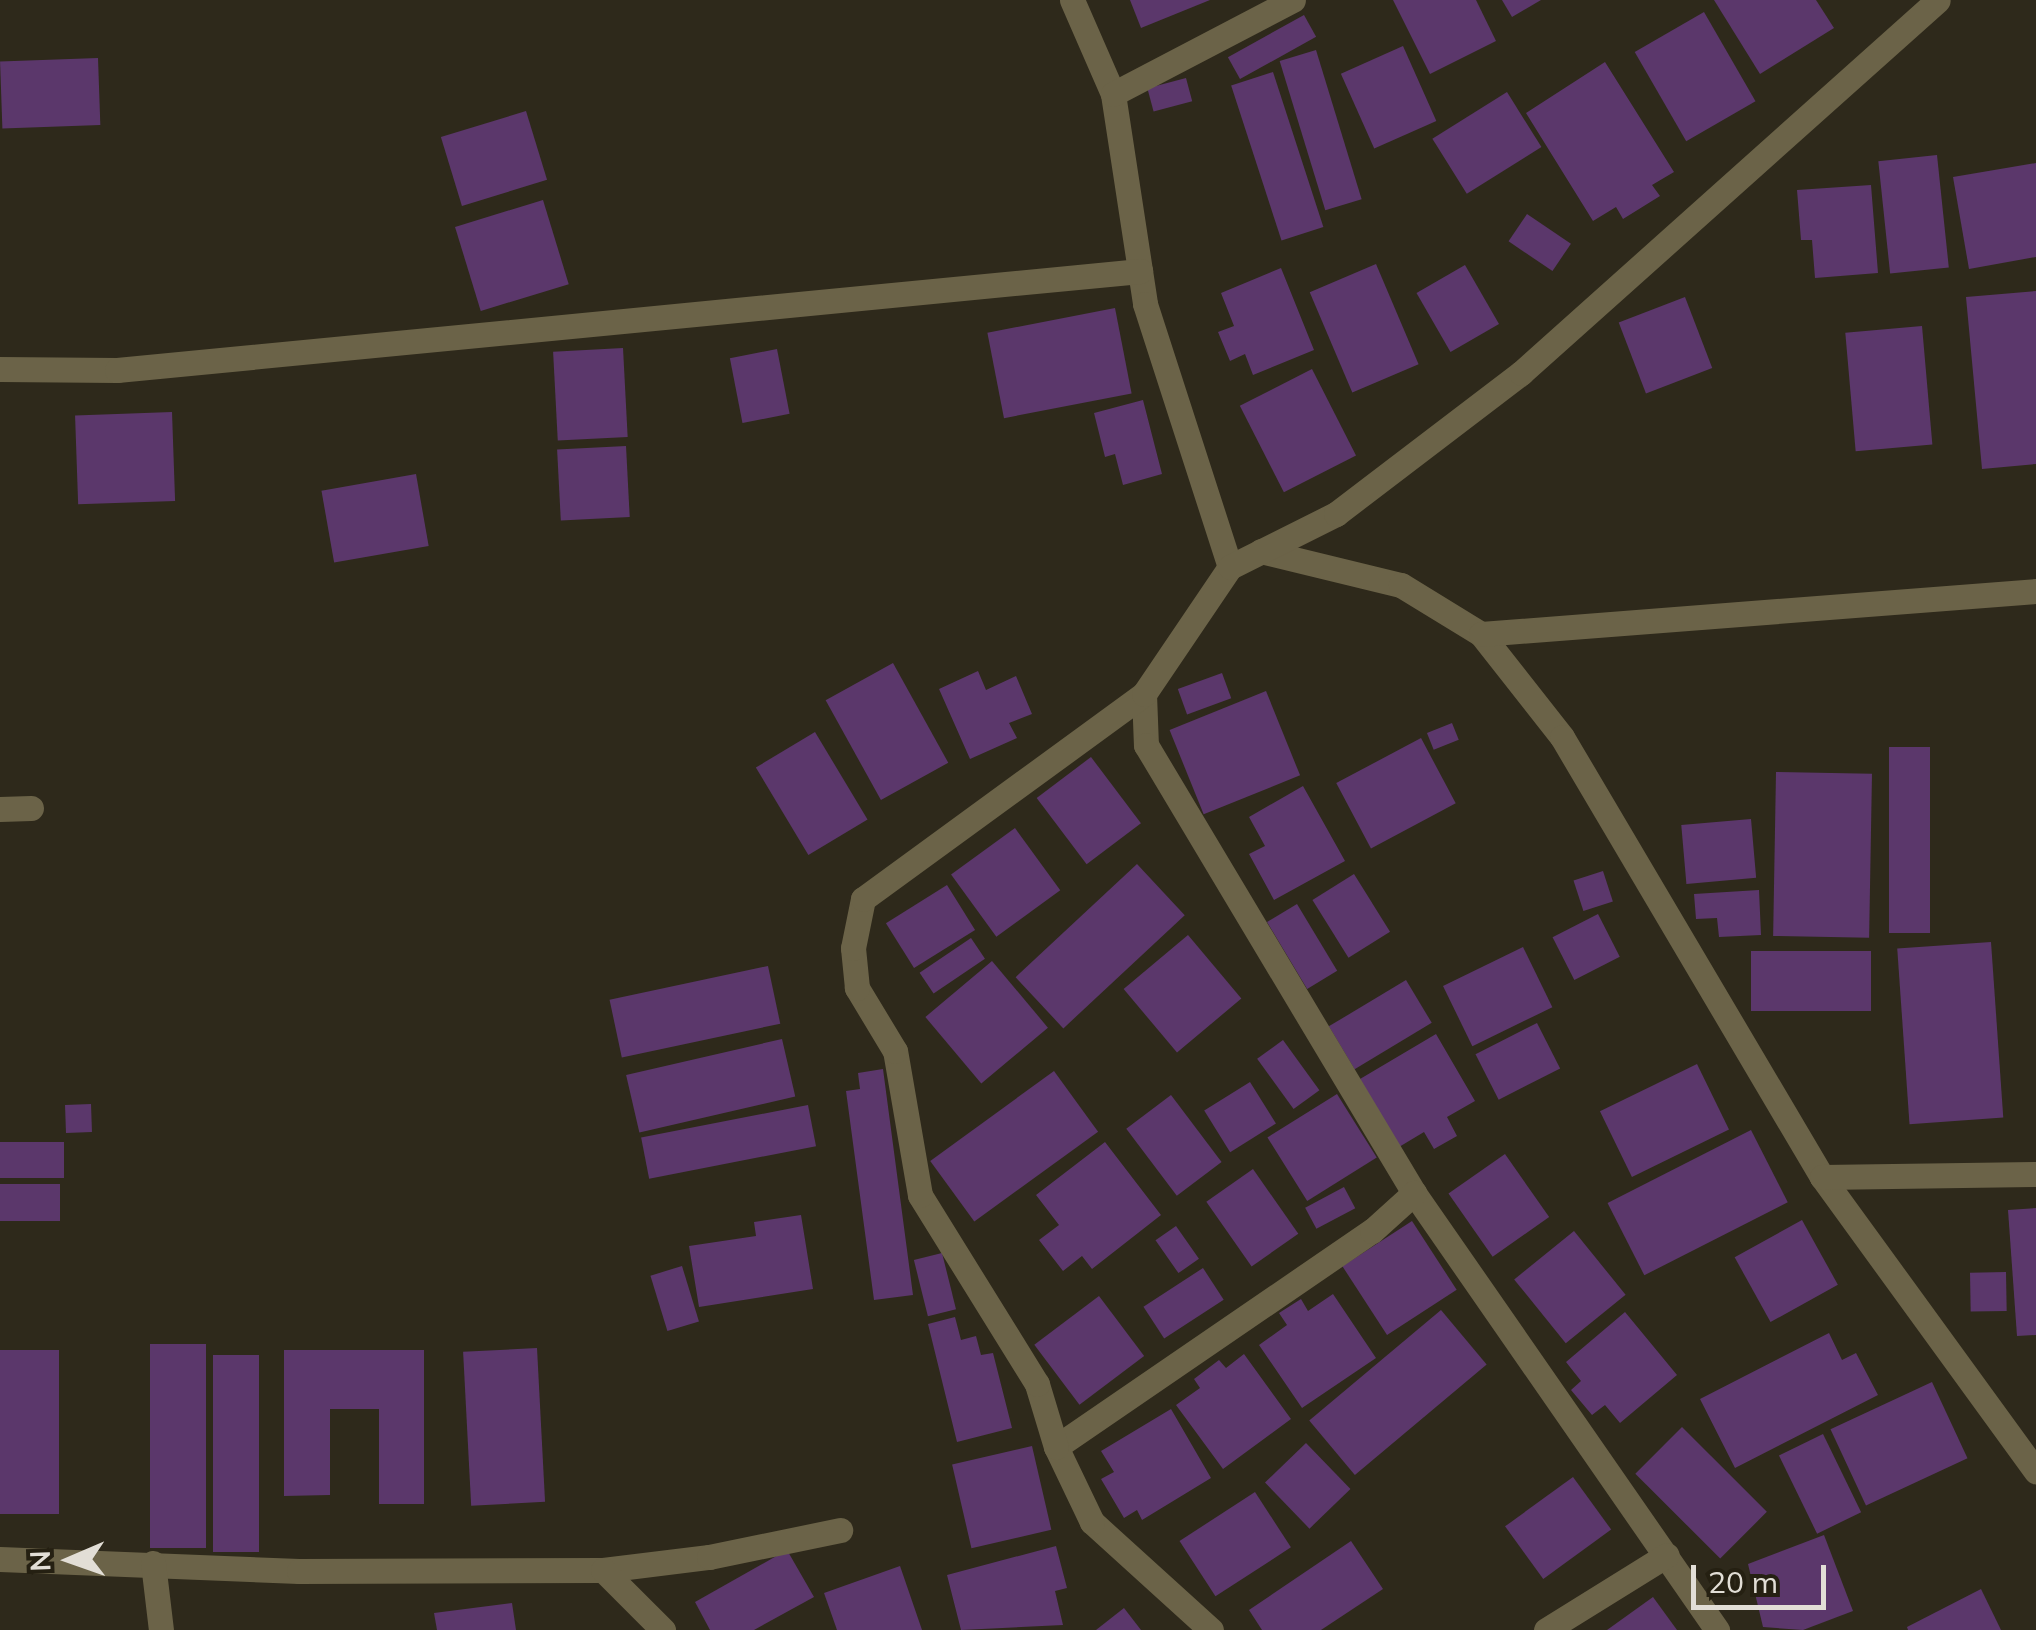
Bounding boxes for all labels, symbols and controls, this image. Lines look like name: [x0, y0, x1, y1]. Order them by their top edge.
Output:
north arrow: [20, 1510, 120, 1610]
scale bar: [1696, 1545, 1831, 1607]
text: N: [22, 1550, 57, 1572]
text: 20 m: [1708, 1563, 1778, 1601]

